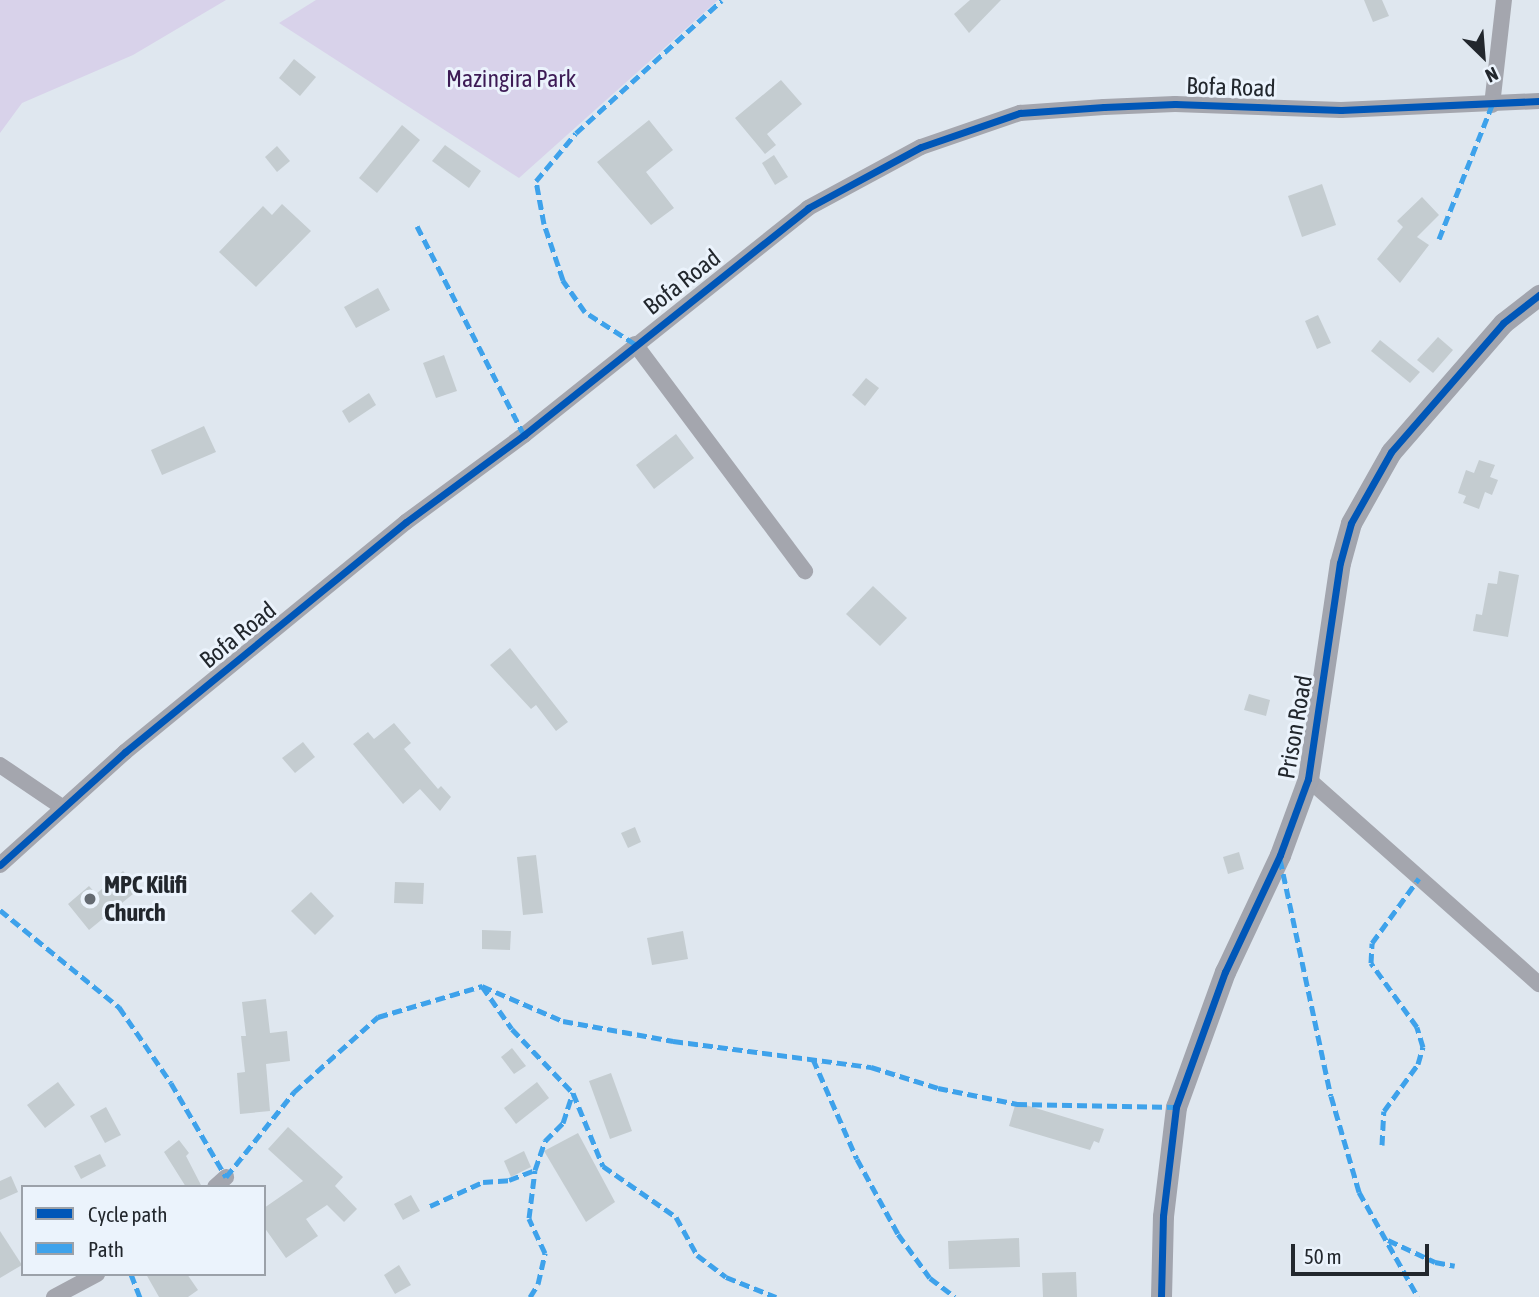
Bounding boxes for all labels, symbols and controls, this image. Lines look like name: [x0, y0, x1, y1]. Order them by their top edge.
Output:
north arrow: [1448, 21, 1518, 91]
text: N: [1482, 63, 1502, 87]
park label: Mazingira Park: [446, 65, 576, 93]
street label: Bofa Road: [1186, 71, 1276, 103]
street label: Bofa Road: [638, 243, 726, 321]
street label: Bofa Road: [194, 596, 282, 674]
street label: Prison Road: [1272, 673, 1318, 781]
place label: MPC Kilifi Church: [104, 871, 187, 927]
marker: MPC Kilifi Church: [82, 891, 98, 907]
legend: [21, 1185, 266, 1276]
text: Cycle path: [88, 1202, 167, 1226]
scale bar: [1294, 1230, 1432, 1274]
text: Path: [88, 1237, 124, 1261]
text: 50 m: [1304, 1244, 1342, 1268]

